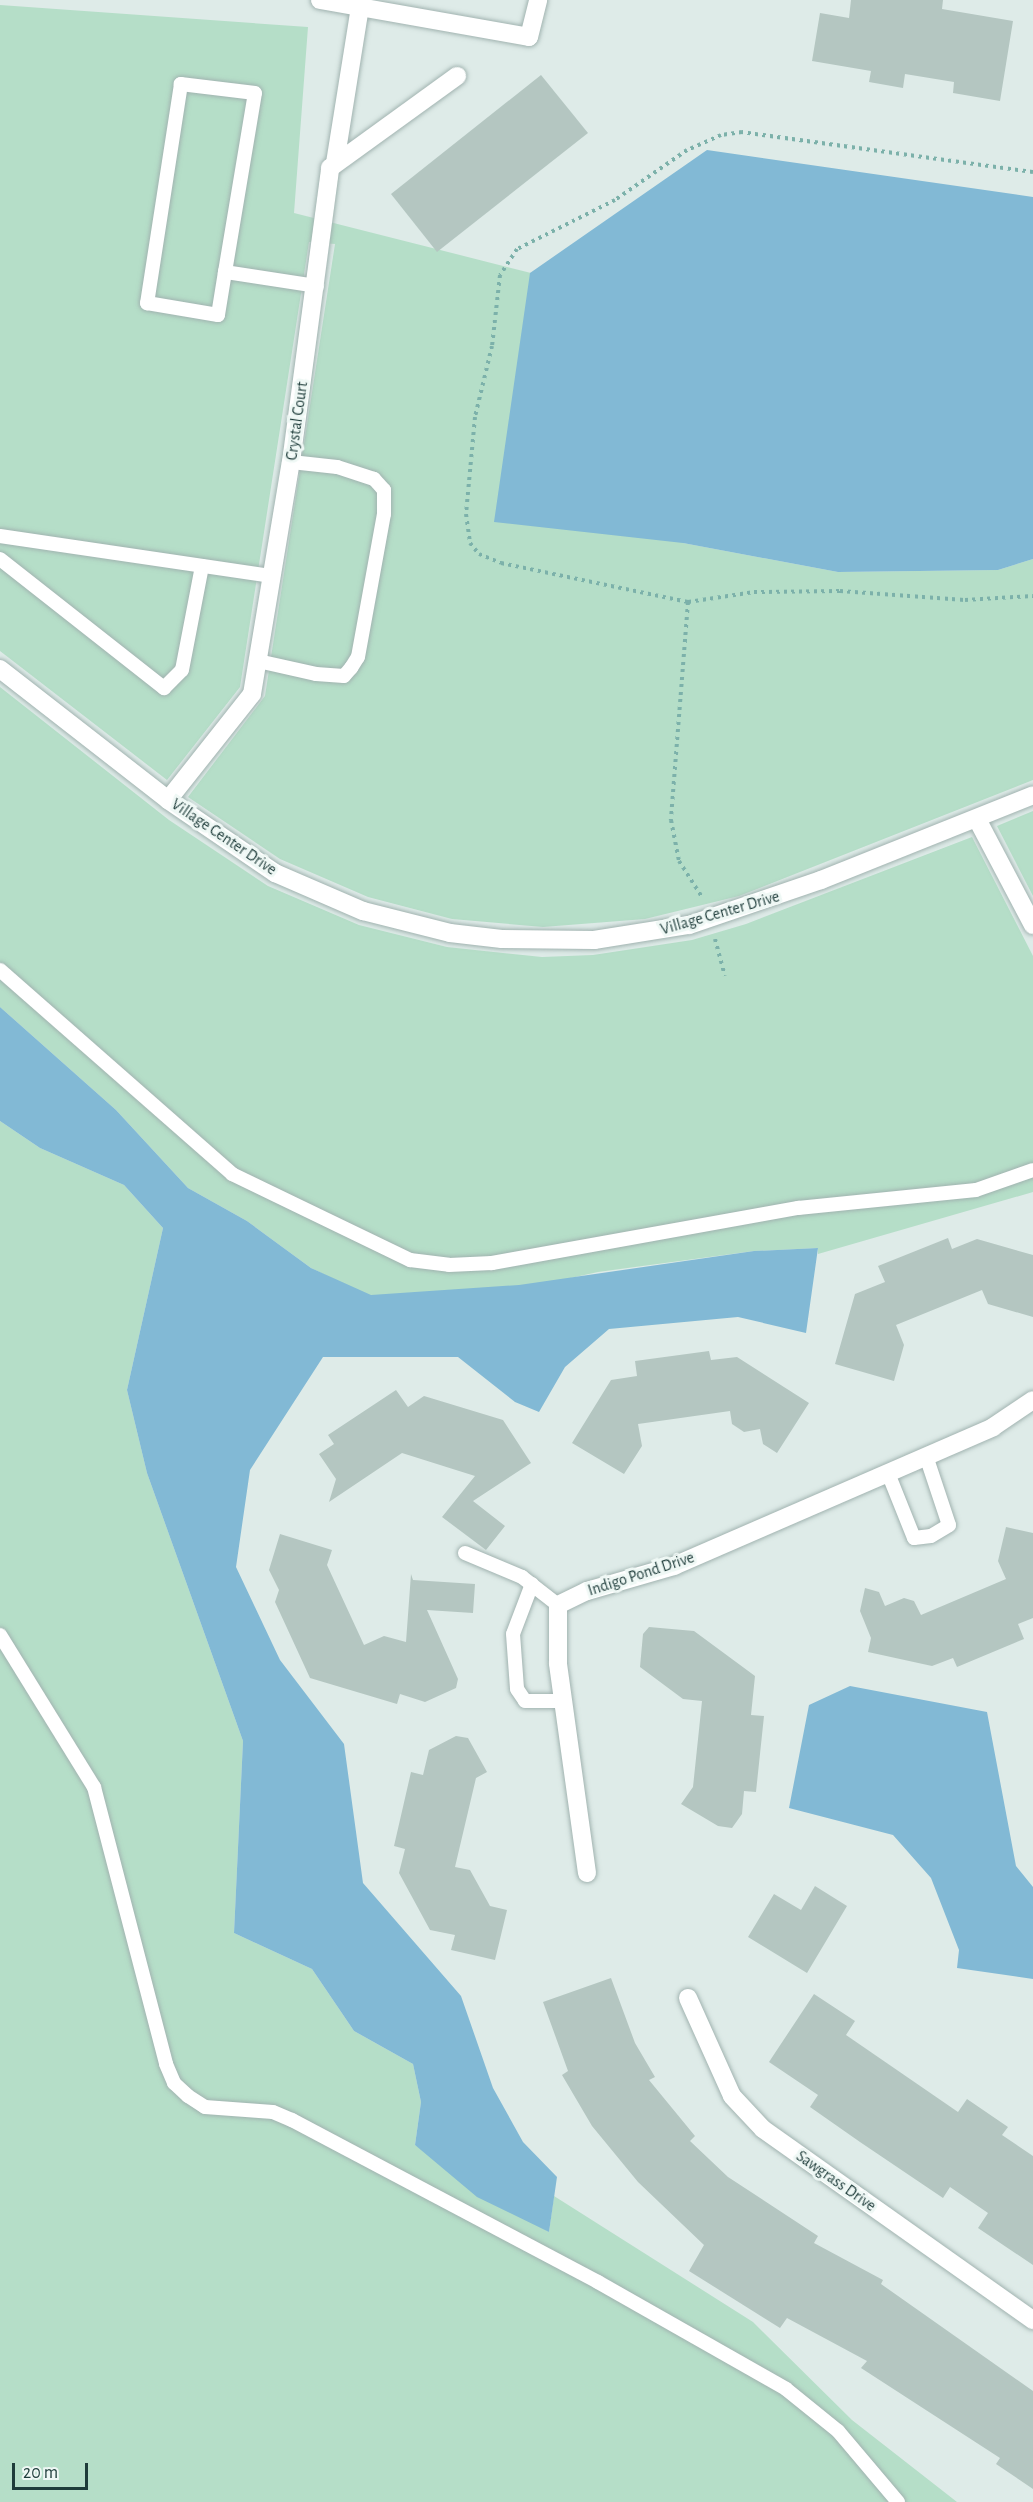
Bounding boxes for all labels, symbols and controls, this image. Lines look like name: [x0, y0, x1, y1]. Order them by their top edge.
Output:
street label: Crystal Court: [282, 380, 312, 462]
street label: Village Center Drive: [168, 795, 280, 879]
street label: Village Center Drive: [658, 887, 782, 939]
street label: Indigo Pond Drive: [585, 1548, 697, 1600]
street label: Sawgrass Drive: [792, 2147, 880, 2215]
scale bar: [15, 2451, 92, 2489]
text: 20 m: [23, 2464, 58, 2482]

